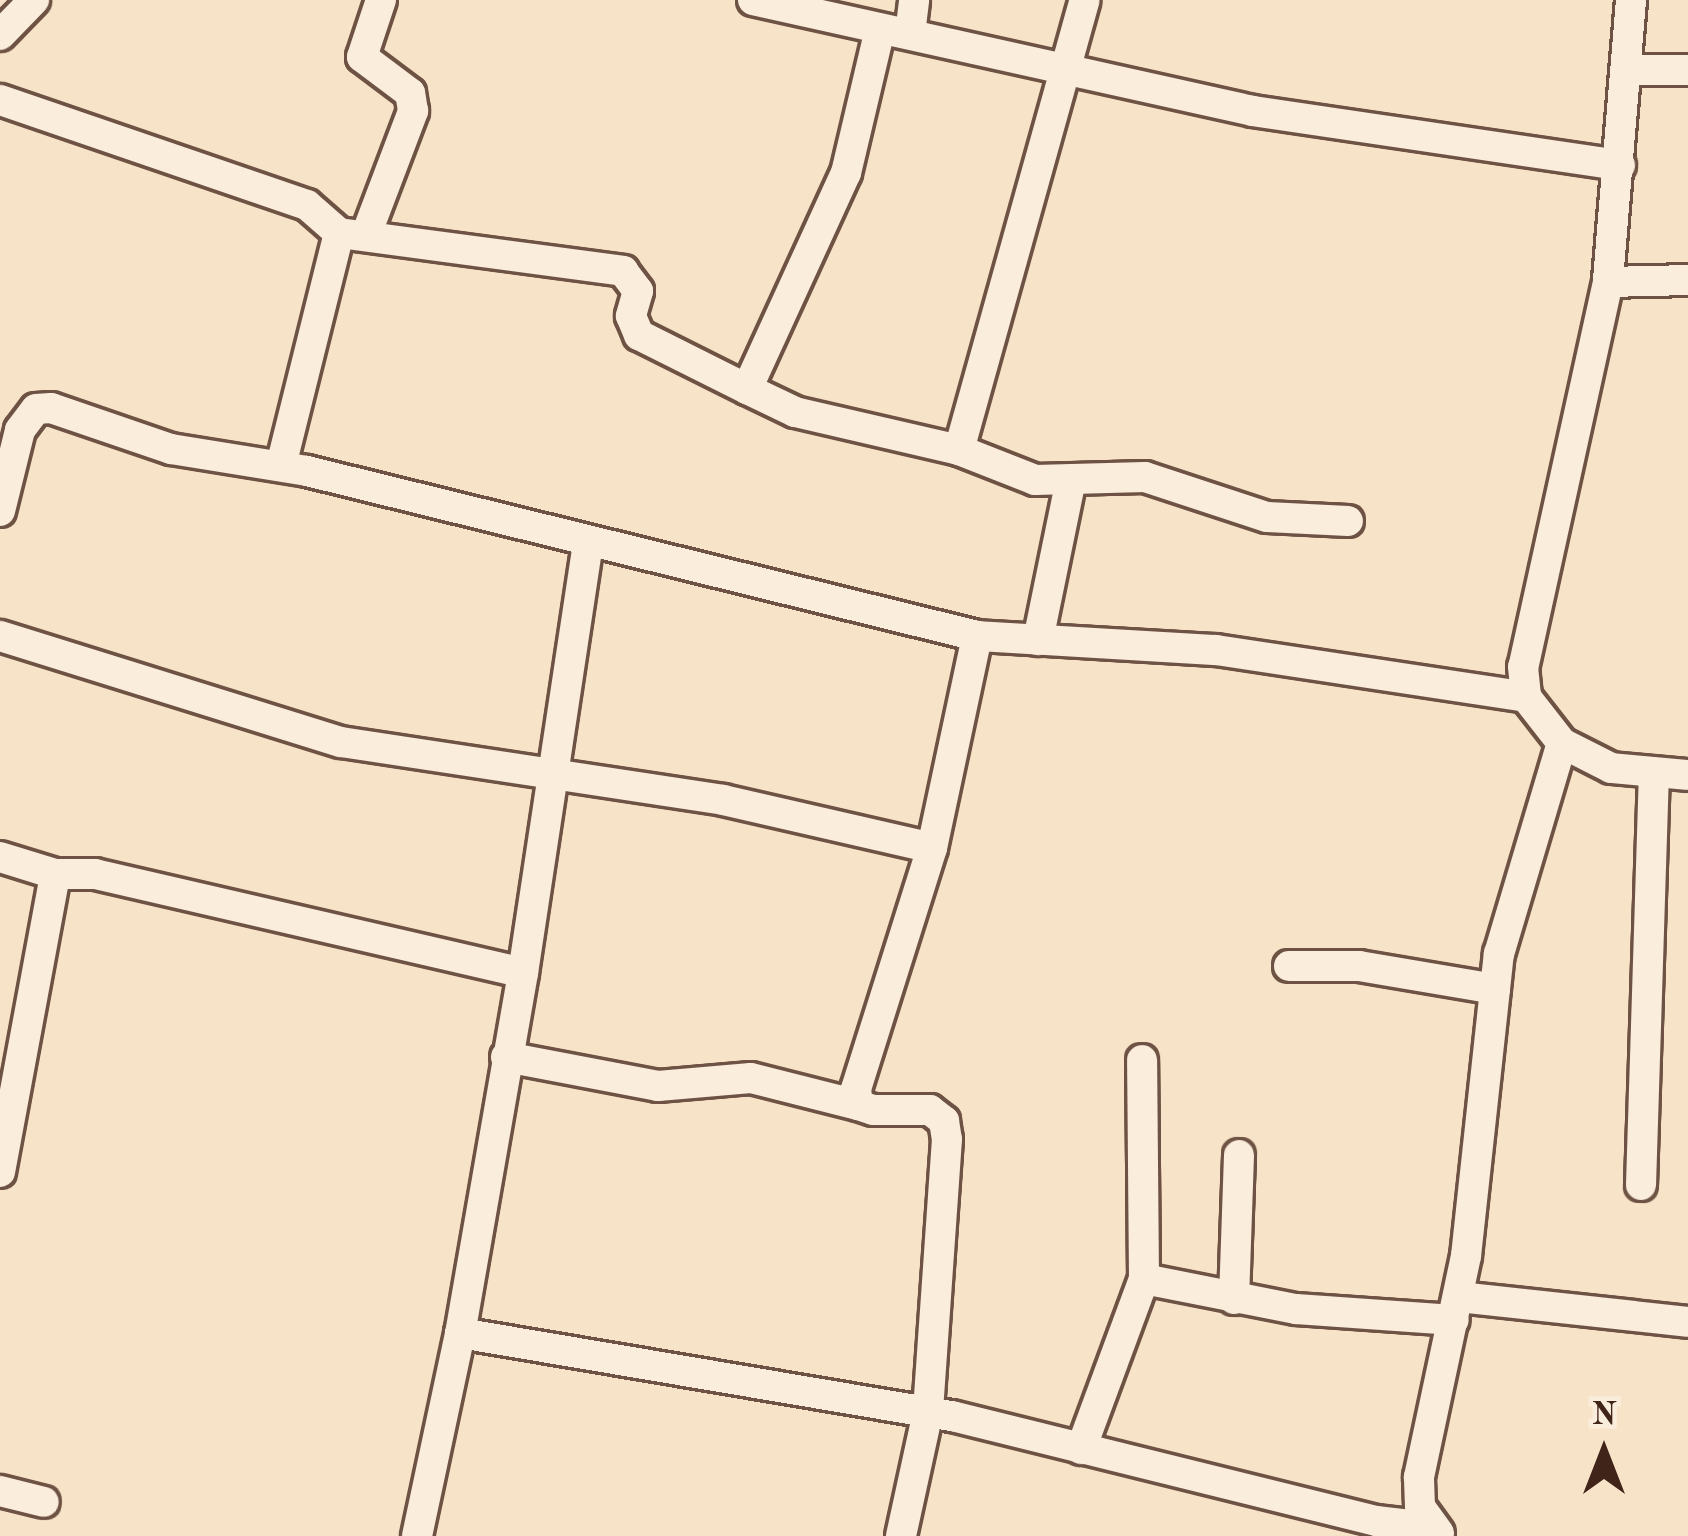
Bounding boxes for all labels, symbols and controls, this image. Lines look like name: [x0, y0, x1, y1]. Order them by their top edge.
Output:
north arrow: [1544, 1392, 1664, 1512]
text: N: [1591, 1399, 1617, 1432]

